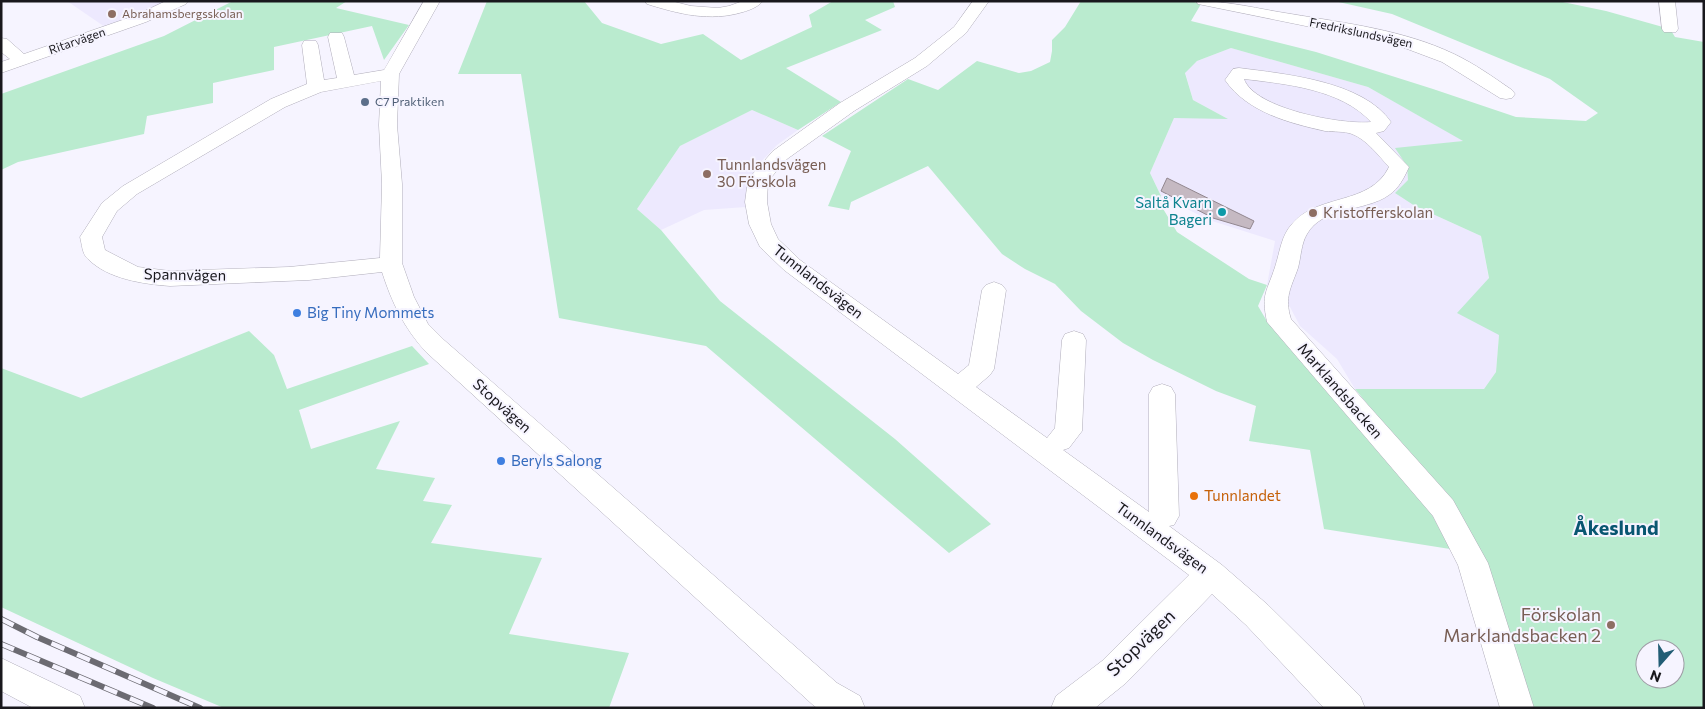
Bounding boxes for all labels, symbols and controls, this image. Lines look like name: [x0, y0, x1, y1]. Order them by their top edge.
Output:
place label: Abrahamsbergsskolan: [122, 6, 243, 20]
marker: Abrahamsbergsskolan: [106, 8, 118, 20]
street label: Fredrikslundsvägen: [1308, 14, 1414, 50]
street label: Ritarvägen: [47, 24, 107, 56]
place label: C7 Praktiken: [375, 94, 444, 108]
marker: C7 Praktiken: [359, 96, 371, 108]
place label: Tunnlandsvägen 30 Förskola: [717, 155, 826, 190]
marker: Tunnlandsvägen 30 Förskola: [701, 168, 713, 180]
place label: Saltå Kvarn Bageri: [1135, 193, 1212, 228]
place label: Kristofferskolan: [1323, 203, 1433, 221]
marker: Saltå Kvarn Bageri: [1216, 206, 1228, 218]
marker: Kristofferskolan: [1307, 207, 1319, 219]
street label: Tunnlandsvägen: [770, 240, 867, 322]
street label: Spannvägen: [144, 264, 226, 284]
place label: Big Tiny Mommets: [307, 303, 434, 321]
marker: Big Tiny Mommets: [291, 307, 303, 319]
street label: Marklandsbacken: [1294, 339, 1387, 442]
street label: Stopvägen: [470, 374, 536, 436]
place label: Beryls Salong: [511, 451, 602, 469]
marker: Beryls Salong: [495, 455, 507, 467]
place label: Tunnlandet: [1204, 486, 1281, 504]
marker: Tunnlandet: [1188, 490, 1200, 502]
street label: Tunnlandsvägen: [1113, 498, 1212, 577]
district label: Åkeslund: [1573, 514, 1659, 539]
place label: Förskolan Marklandsbacken 2: [1443, 603, 1601, 646]
street label: Stopvägen: [1102, 604, 1179, 680]
marker: Förskolan Marklandsbacken 2: [1605, 619, 1617, 631]
north arrow: [1635, 639, 1685, 689]
text: N: [1648, 667, 1663, 686]

